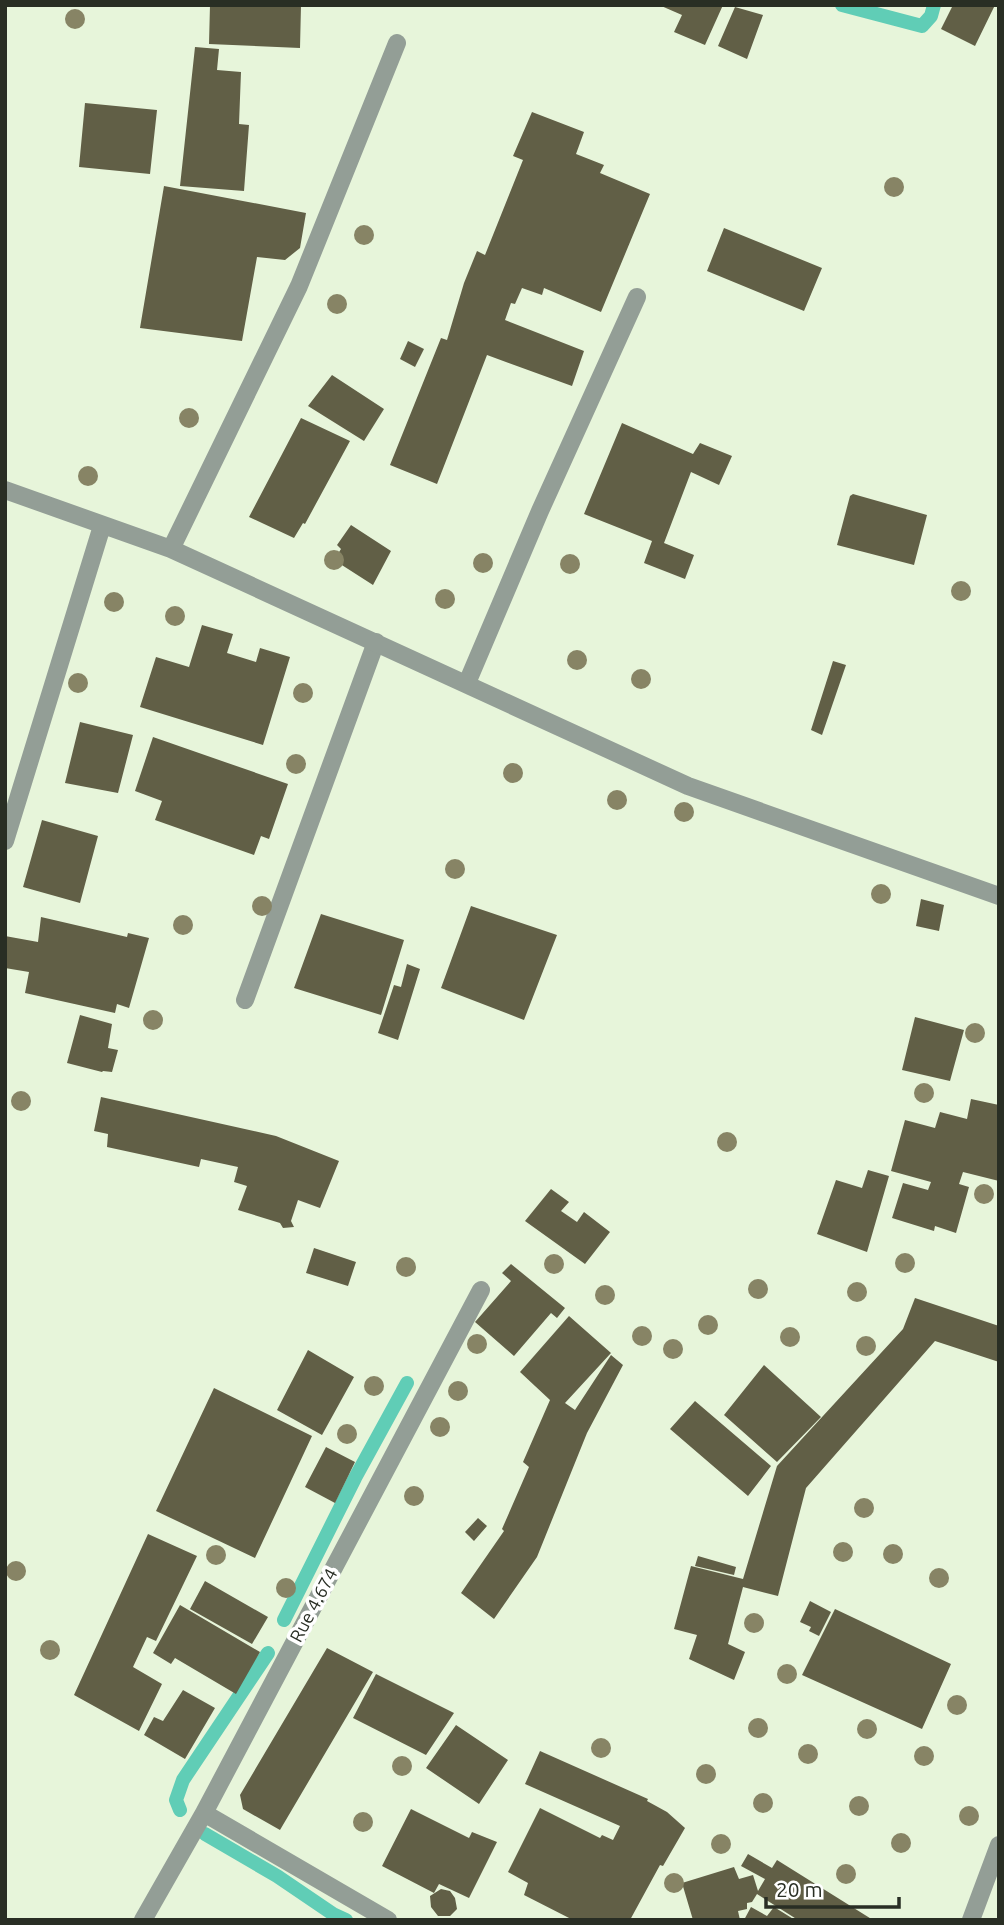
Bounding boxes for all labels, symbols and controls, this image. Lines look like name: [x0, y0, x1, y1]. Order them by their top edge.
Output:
street label: Rue 4.674: [285, 1565, 341, 1645]
scale bar: [766, 1866, 899, 1910]
text: 20 m: [776, 1877, 823, 1901]

